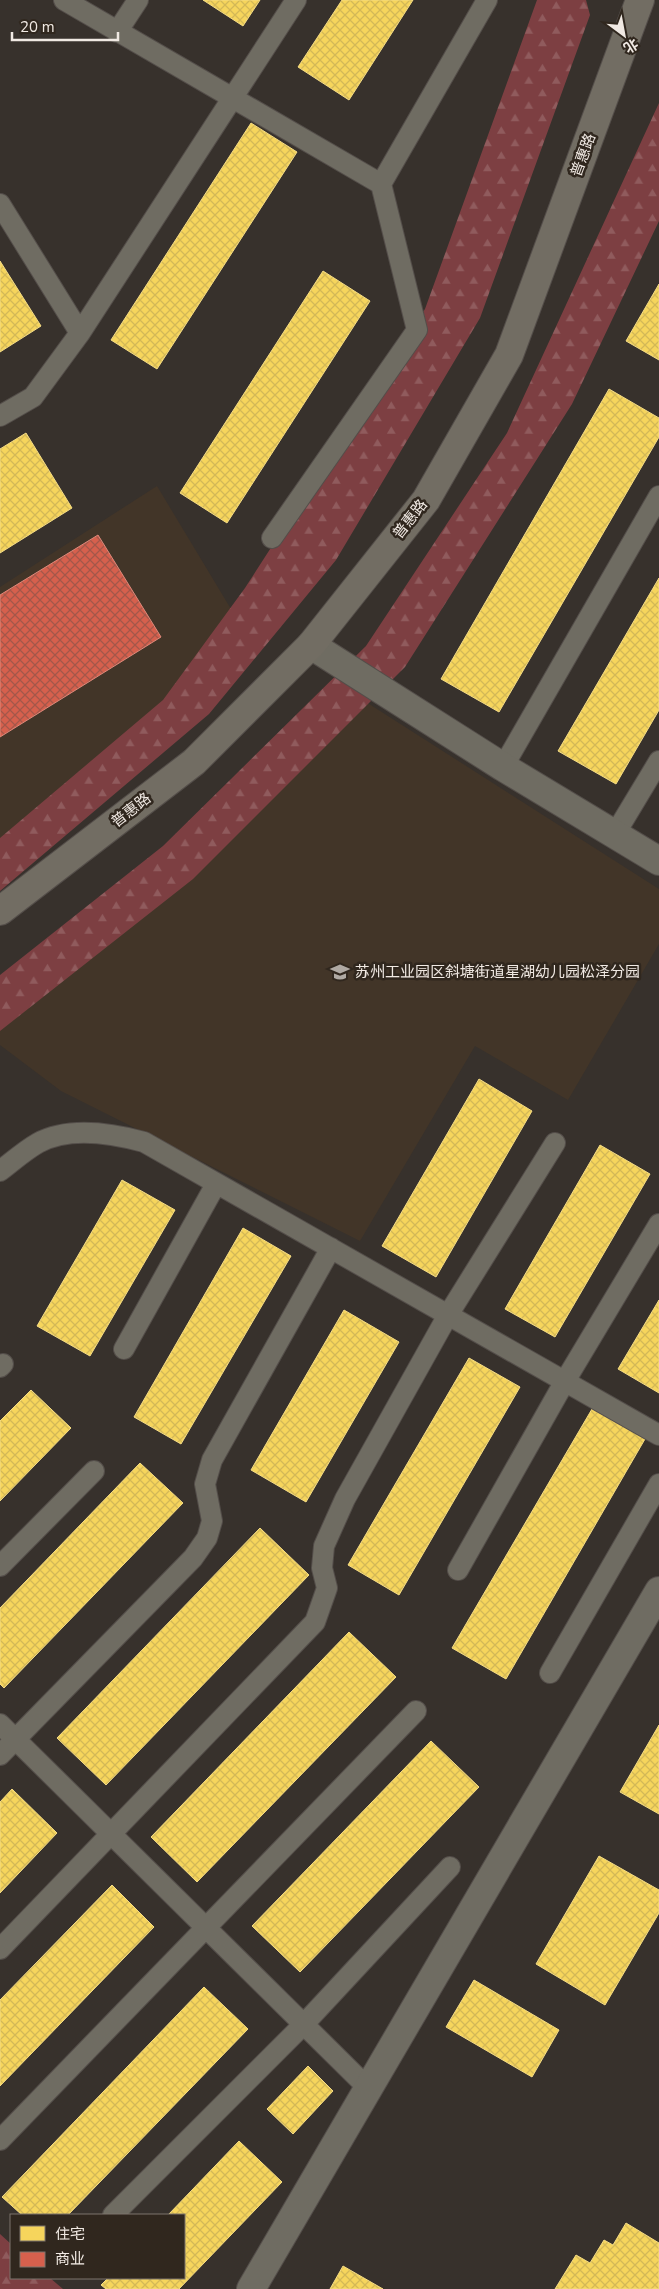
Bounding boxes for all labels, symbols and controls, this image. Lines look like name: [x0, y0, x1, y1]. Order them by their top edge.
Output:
scale bar: [12, 10, 119, 42]
north arrow: [599, 10, 649, 60]
text: 20 m: [20, 17, 55, 37]
text: 北: [620, 34, 642, 57]
street label: 普惠路: [566, 130, 600, 180]
street label: 普惠路: [388, 495, 432, 543]
street label: 普惠路: [107, 788, 155, 832]
school or university icon: 苏州工业园区斜塘街道星湖幼儿园松泽分园: [329, 961, 351, 983]
place label: 苏州工业园区斜塘街道星湖幼儿园松泽分园: [355, 962, 640, 982]
legend: [10, 2214, 185, 2279]
text: 住宅: [55, 2224, 85, 2244]
text: 商业: [55, 2249, 85, 2269]

